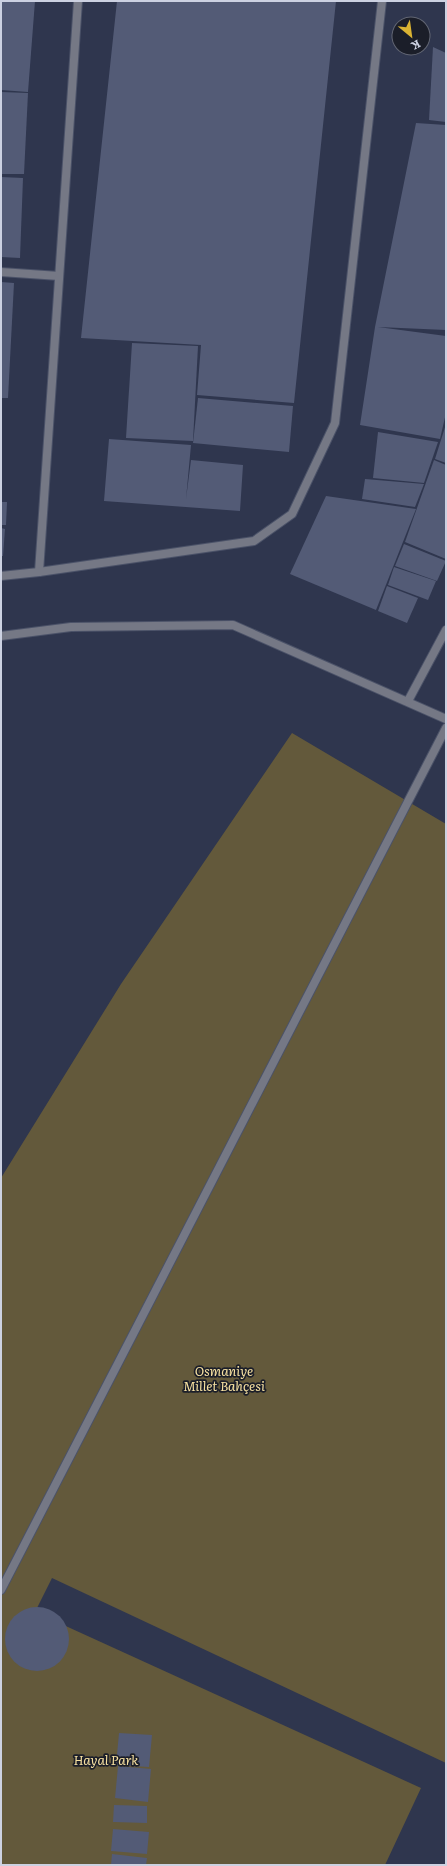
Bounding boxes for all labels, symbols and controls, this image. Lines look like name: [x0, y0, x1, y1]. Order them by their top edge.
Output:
north arrow: [391, 16, 431, 56]
text: K: [408, 37, 424, 55]
park label: Osmaniye Millet Bahçesi: [183, 1361, 265, 1395]
park label: Hayal Park: [74, 1750, 139, 1769]

